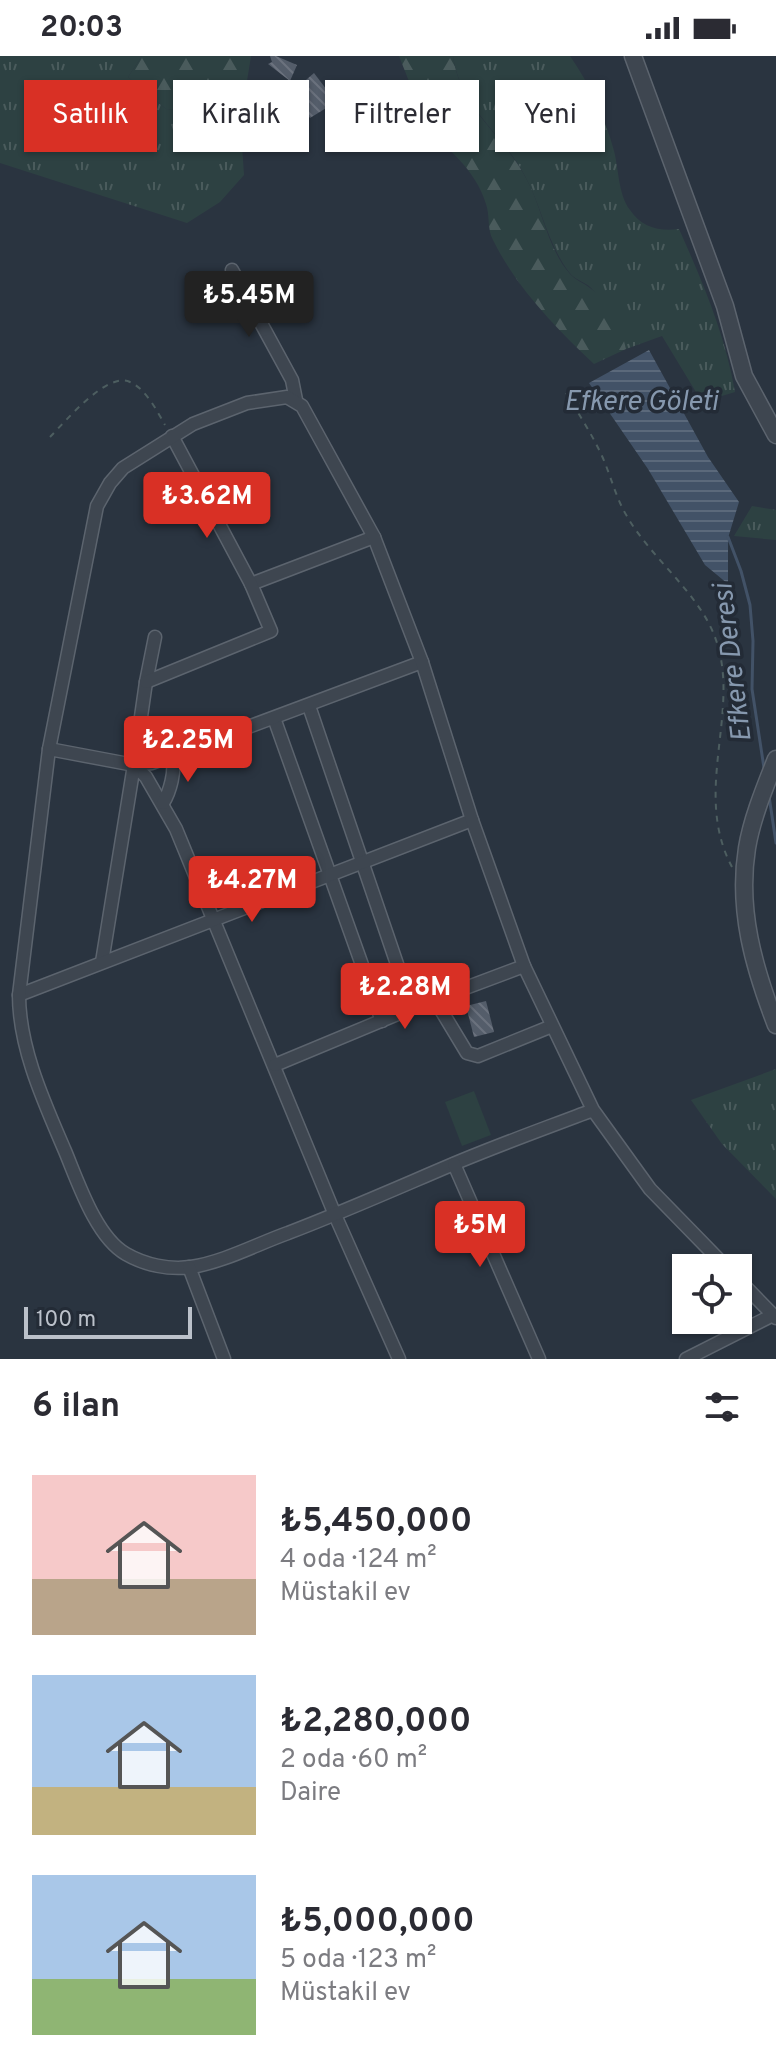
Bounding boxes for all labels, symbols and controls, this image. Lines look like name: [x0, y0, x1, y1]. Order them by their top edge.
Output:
text: 20:03: [40, 10, 123, 47]
chip: Satılık: [24, 80, 157, 152]
chip: Kiralık: [173, 80, 309, 152]
chip: Filtreler: [325, 80, 479, 152]
chip: Yeni: [495, 80, 605, 152]
pin: ₺5.45M: [184, 271, 314, 339]
text: ₺5.45M: [203, 280, 295, 313]
water label: Efkere Göleti: [564, 385, 720, 421]
pin: ₺3.62M: [142, 472, 272, 540]
text: ₺3.62M: [161, 481, 253, 514]
water label: Efkere Deresi: [706, 579, 762, 744]
pin: ₺2.25M: [123, 716, 253, 784]
text: ₺2.25M: [142, 725, 234, 758]
pin: ₺4.27M: [187, 856, 317, 924]
text: ₺4.27M: [207, 865, 297, 898]
pin: ₺2.28M: [340, 963, 470, 1031]
text: ₺2.28M: [359, 972, 451, 1005]
pin: ₺5M: [441, 1201, 519, 1269]
text: ₺5M: [453, 1210, 507, 1243]
map controls: [672, 1254, 752, 1334]
button: locate: [672, 1254, 752, 1334]
scale bar: [24, 1303, 192, 1339]
text: 100 m: [36, 1307, 96, 1334]
icon: filters: [700, 1385, 744, 1429]
text: 6 ilan: [32, 1386, 120, 1429]
text: ₺5,450,000: [280, 1501, 472, 1544]
icon: home: [96, 1507, 192, 1603]
text: 4 oda · 124 m²: [280, 1544, 437, 1577]
text: Müstakil ev: [280, 1577, 411, 1610]
text: ₺2,280,000: [280, 1701, 471, 1744]
icon: home: [96, 1707, 192, 1803]
text: 2 oda · 60 m²: [280, 1744, 427, 1777]
text: Daire: [280, 1777, 341, 1810]
text: ₺5,000,000: [280, 1901, 475, 1944]
icon: home: [96, 1907, 192, 2003]
text: 5 oda · 123 m²: [280, 1944, 437, 1977]
text: Müstakil ev: [280, 1977, 411, 2010]

